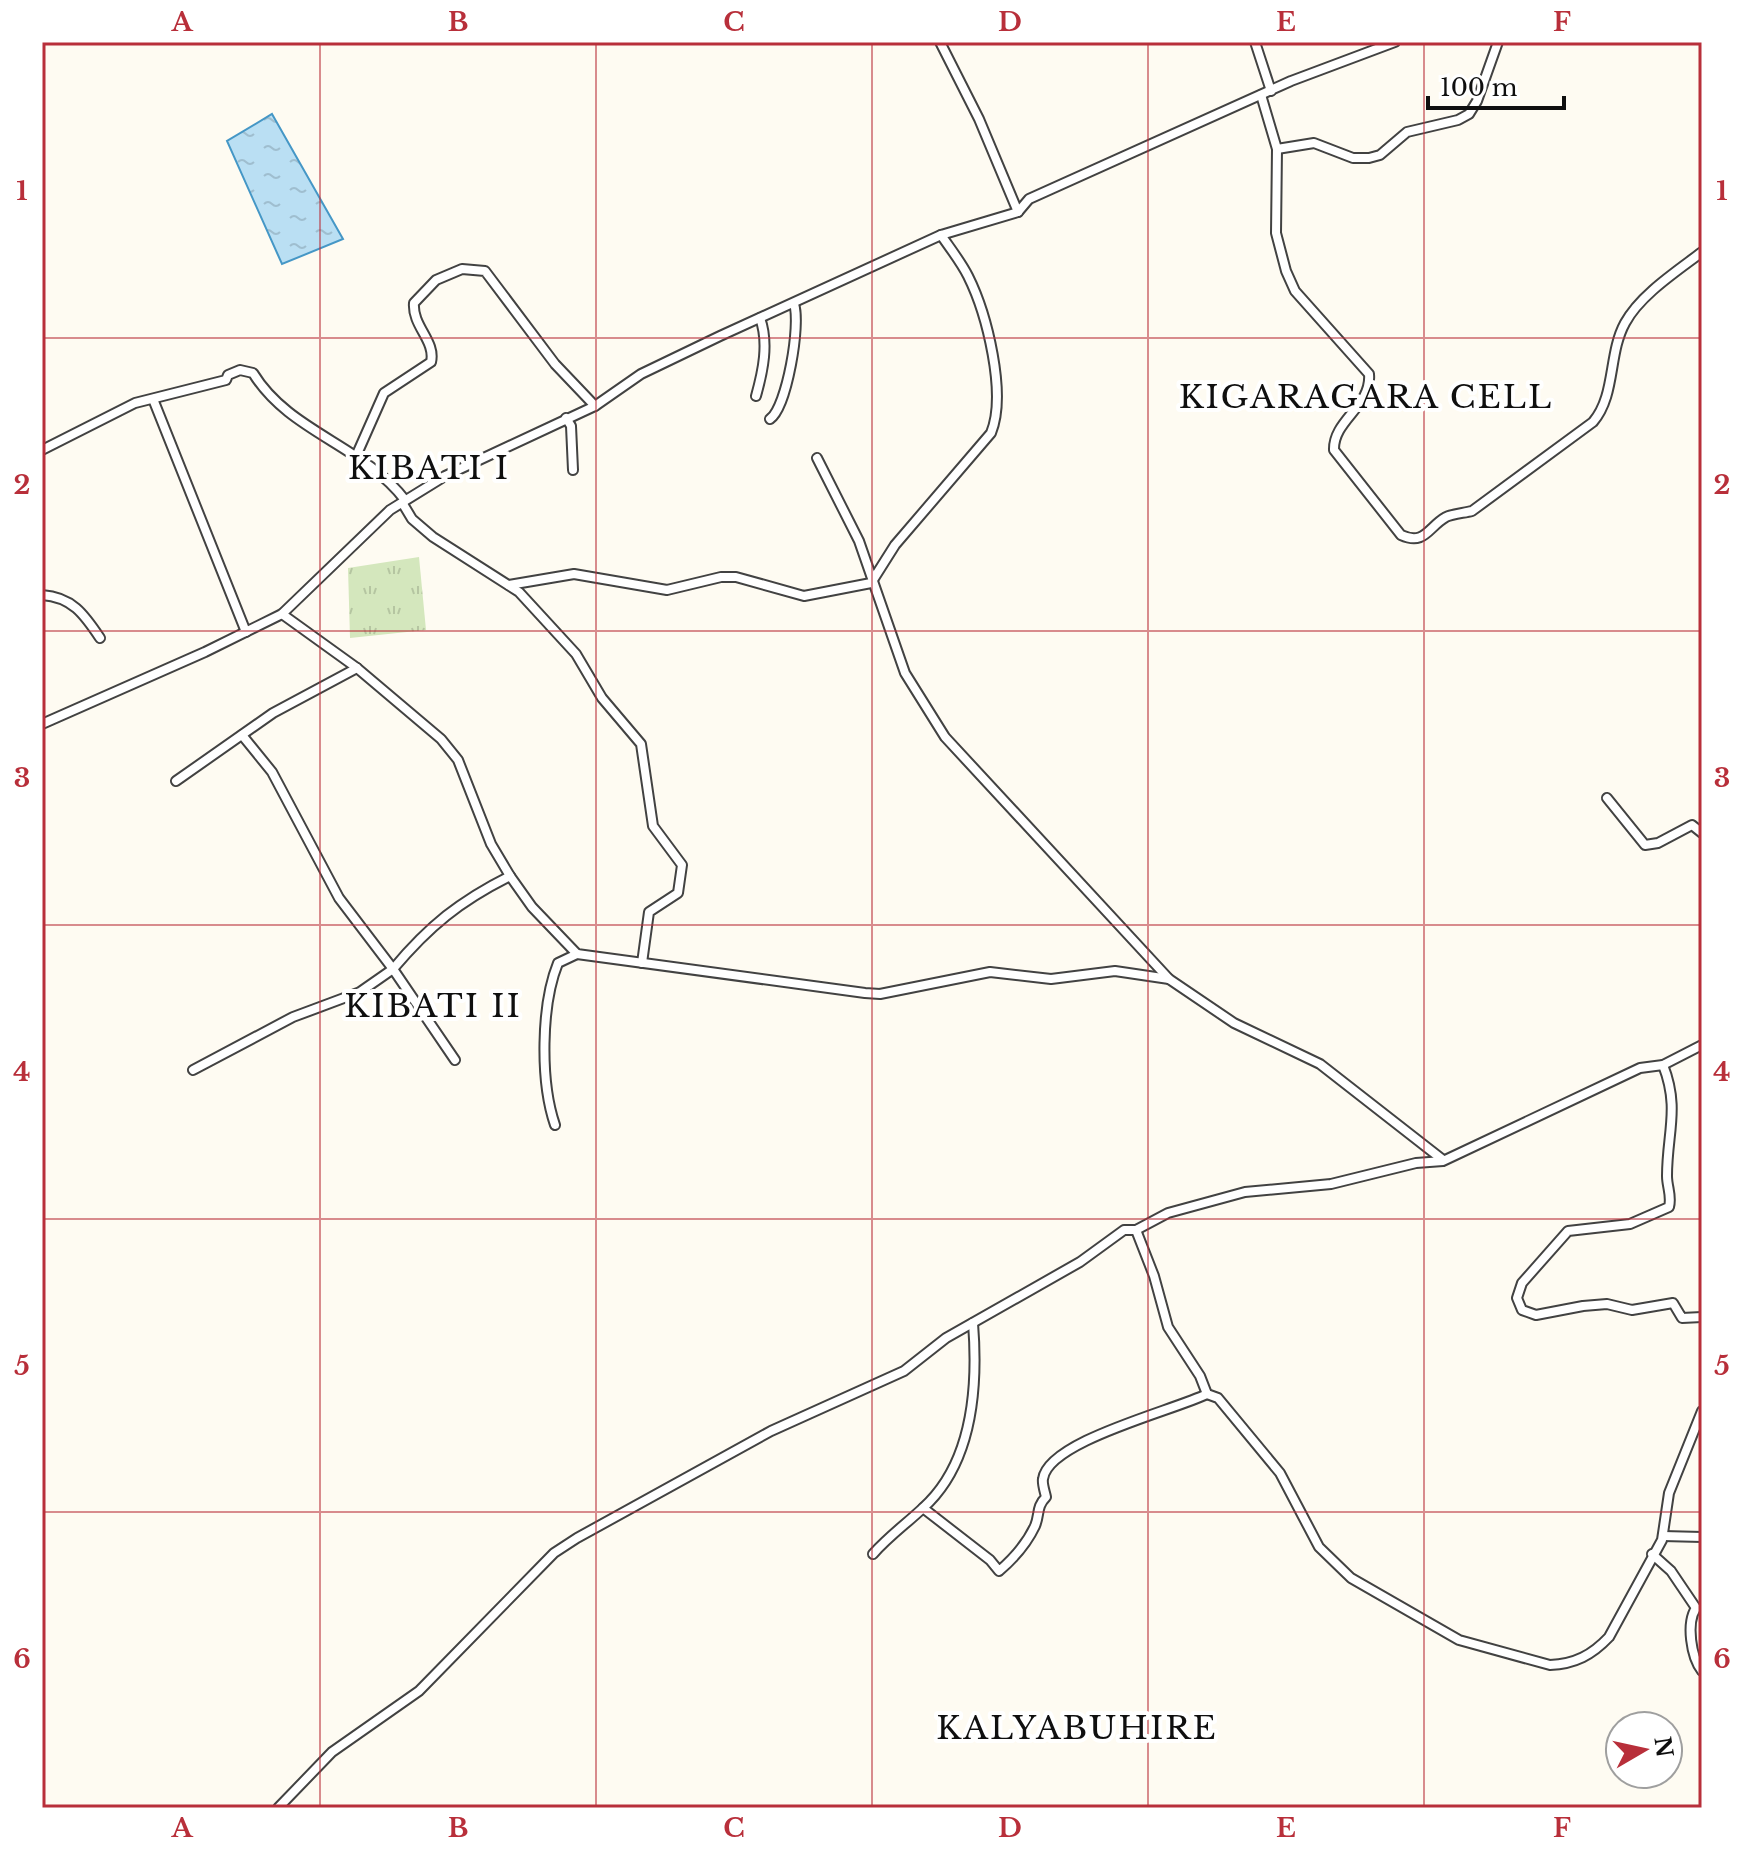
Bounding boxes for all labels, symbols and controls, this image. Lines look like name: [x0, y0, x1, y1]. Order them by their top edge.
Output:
text: A: [170, 6, 193, 38]
text: B: [448, 6, 468, 38]
text: C: [723, 6, 745, 38]
text: D: [998, 6, 1022, 38]
text: E: [1276, 6, 1296, 38]
text: F: [1553, 6, 1571, 38]
scale bar: [1428, 60, 1564, 110]
text: 100 m: [1440, 73, 1518, 102]
text: 1: [16, 175, 28, 207]
text: 1: [1716, 175, 1728, 207]
district label: KIGARAGARA CELL: [1179, 377, 1553, 417]
district label: KIBATI I: [348, 448, 510, 488]
text: 2: [14, 469, 30, 501]
text: 2: [1714, 469, 1730, 501]
text: 3: [14, 762, 30, 794]
text: 3: [1714, 762, 1730, 794]
district label: KIBATI II: [344, 986, 522, 1026]
text: 4: [13, 1056, 31, 1088]
text: 4: [1713, 1056, 1731, 1088]
text: 5: [14, 1350, 30, 1382]
text: 5: [1714, 1350, 1730, 1382]
text: 6: [13, 1643, 31, 1675]
text: 6: [1713, 1643, 1731, 1675]
district label: KALYABUHIRE: [936, 1708, 1218, 1748]
north arrow: [1604, 1710, 1684, 1790]
text: N: [1648, 1735, 1678, 1760]
text: A: [170, 1812, 193, 1844]
text: B: [448, 1812, 468, 1844]
text: C: [723, 1812, 745, 1844]
text: D: [998, 1812, 1022, 1844]
text: E: [1276, 1812, 1296, 1844]
text: F: [1553, 1812, 1571, 1844]

